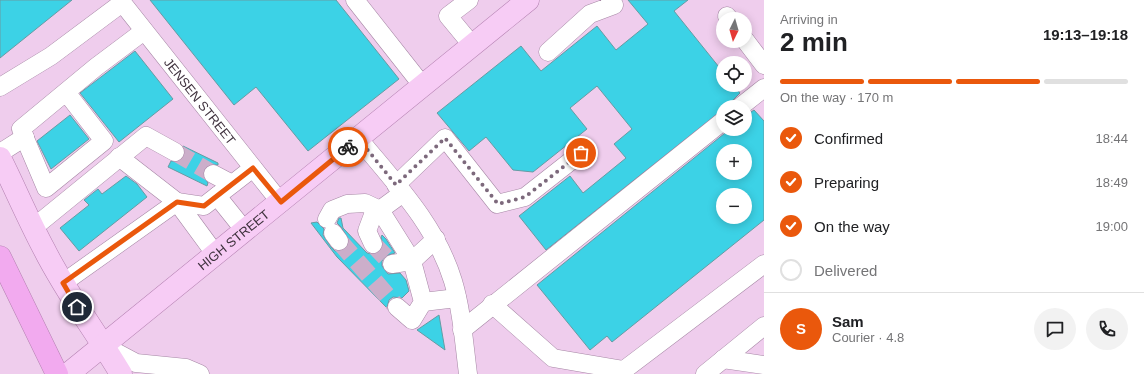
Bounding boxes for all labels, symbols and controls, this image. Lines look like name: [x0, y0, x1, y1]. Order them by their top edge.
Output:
north arrow: [716, 12, 752, 48]
map controls: [716, 12, 752, 224]
text: Arriving in: [780, 12, 838, 27]
text: 19:13–19:18: [1043, 26, 1128, 43]
text: 2 min: [780, 27, 848, 57]
street label: JENSEN STREET: [161, 55, 239, 148]
button: locate: [716, 56, 752, 92]
text: On the way · 170 m: [780, 90, 893, 105]
button: layers: [716, 100, 752, 136]
courier: [328, 127, 368, 167]
icon: check: [780, 127, 802, 149]
text: Confirmed: [814, 130, 883, 147]
text: 18:44: [1095, 131, 1128, 146]
icon: bike: [337, 136, 359, 158]
pin: [564, 136, 598, 170]
icon: bag: [570, 142, 592, 164]
button: +: [716, 144, 752, 180]
icon: check: [780, 171, 802, 193]
text: Preparing: [814, 174, 879, 191]
text: 18:49: [1095, 175, 1128, 190]
button: −: [716, 188, 752, 224]
street label: HIGH STREET: [195, 207, 272, 273]
icon: check: [780, 215, 802, 237]
text: On the way: [814, 218, 890, 235]
text: 19:00: [1095, 219, 1128, 234]
text: Delivered: [814, 262, 877, 279]
pin: [60, 290, 94, 324]
icon: home: [66, 296, 88, 318]
button: chat: [1034, 308, 1076, 350]
button: phone: [1086, 308, 1128, 350]
text: Sam: [832, 313, 864, 330]
text: S: [796, 320, 806, 337]
text: Courier · 4.8: [832, 330, 904, 345]

